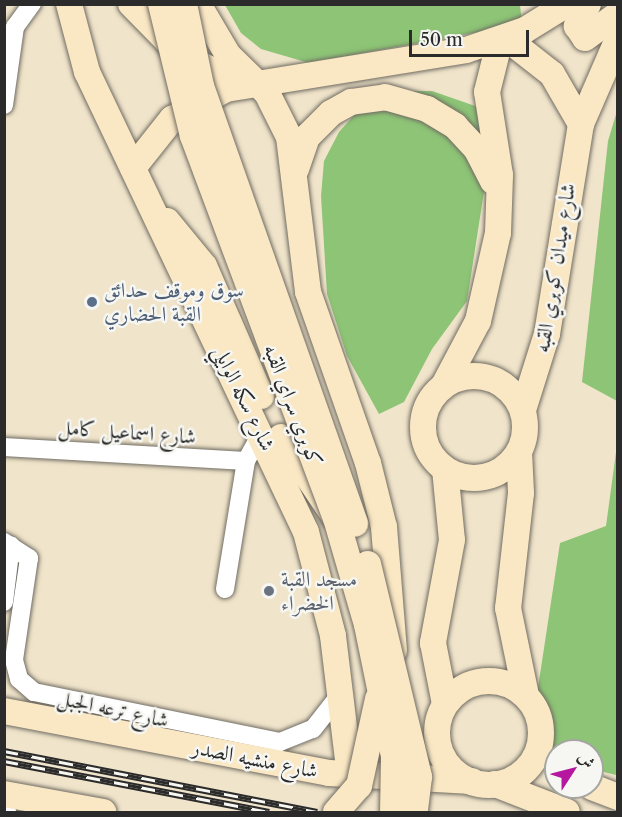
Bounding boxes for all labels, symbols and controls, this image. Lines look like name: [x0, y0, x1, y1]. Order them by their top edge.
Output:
scale bar: [412, 18, 532, 56]
text: 50 m: [420, 29, 463, 51]
street label: شارع ميدان كوبري القبه: [529, 182, 581, 354]
place label: سوق وموقف حدائق القبة الحضاري: [104, 277, 244, 327]
marker: سوق وموقف حدائق القبة الحضاري: [85, 295, 99, 309]
street label: كوبري سراي القبه: [258, 340, 328, 470]
street label: شارع سكه الوايلي: [208, 341, 280, 455]
street label: شارع اسماعيل كامل: [57, 415, 197, 449]
place label: مسجد القبة الخضراء: [281, 566, 357, 616]
marker: مسجد القبة الخضراء: [262, 584, 276, 598]
street label: شارع ترعه الجبل: [55, 685, 171, 733]
street label: شارع منشيه الصدر: [190, 734, 320, 784]
north arrow: [544, 739, 604, 799]
text: ش: [574, 747, 600, 772]

